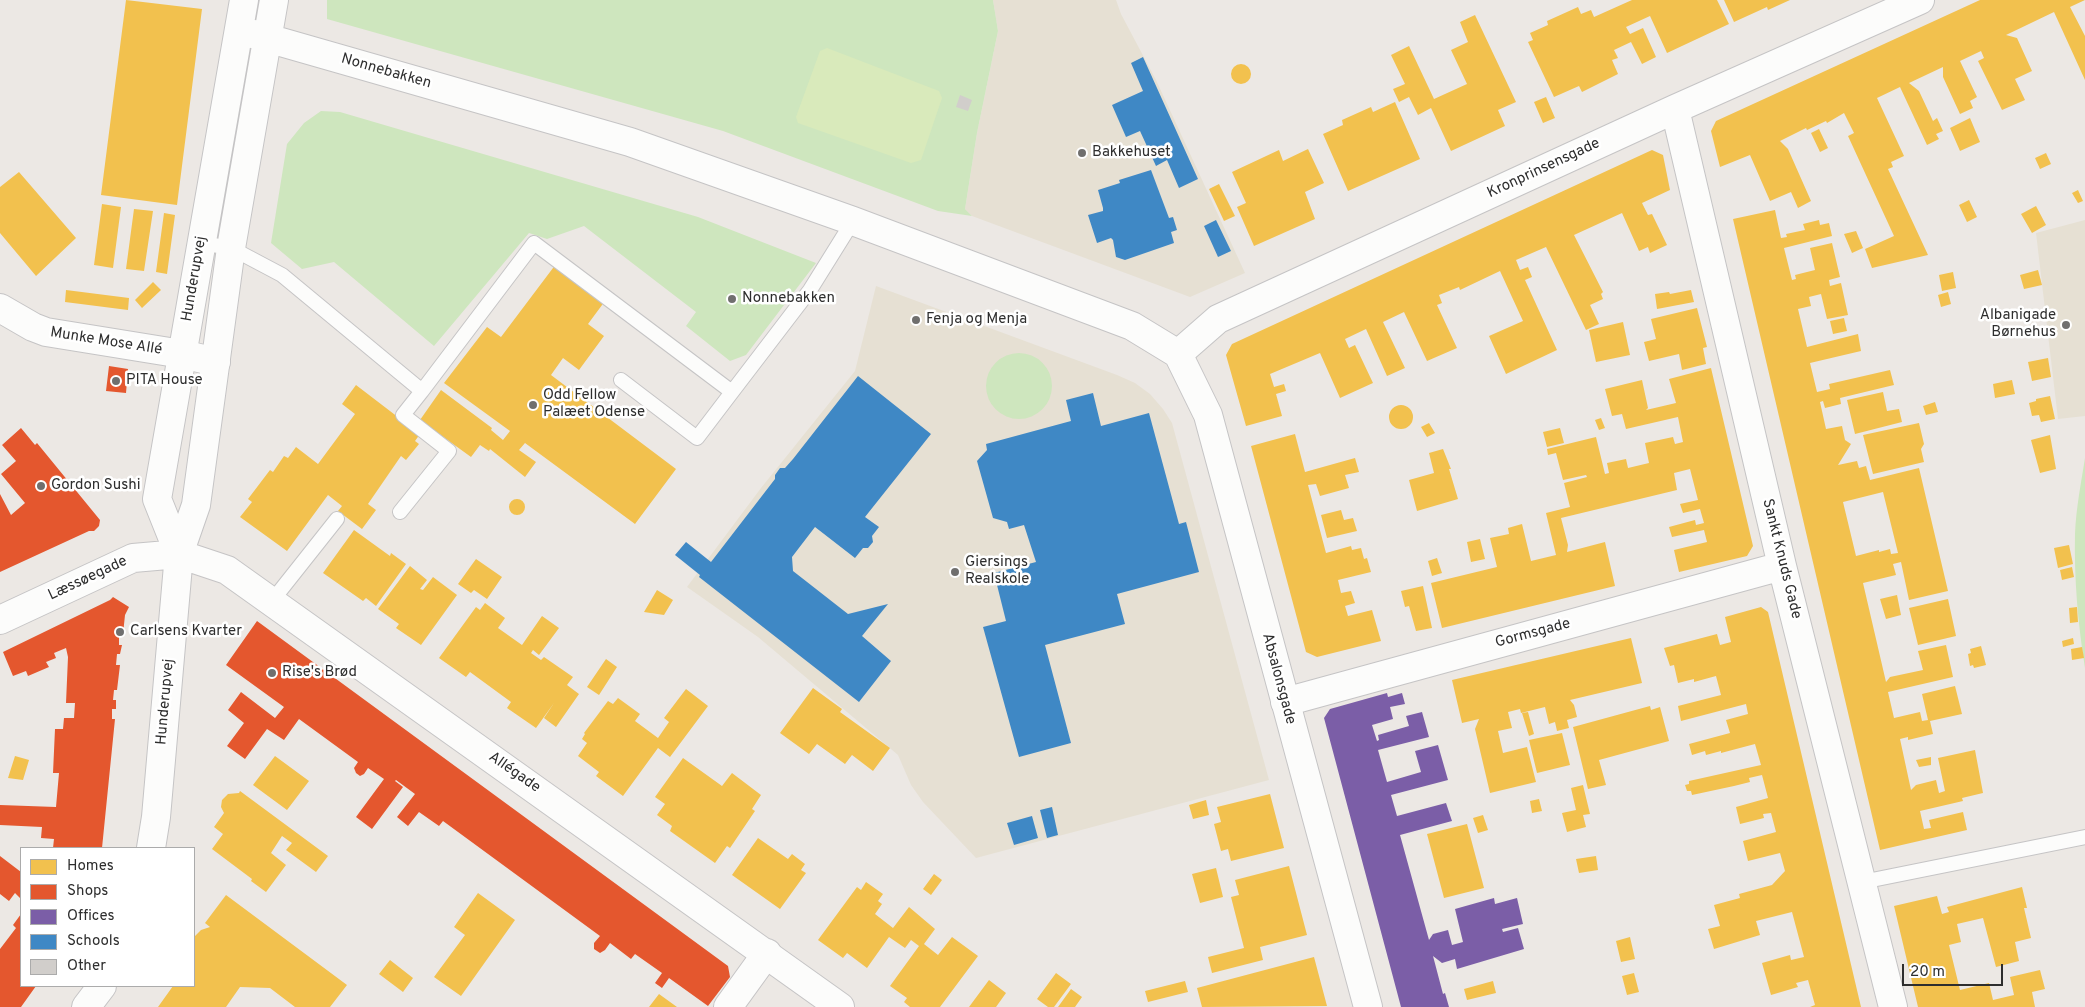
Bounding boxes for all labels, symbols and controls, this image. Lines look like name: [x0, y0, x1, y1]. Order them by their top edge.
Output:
street label: Nonnebakken: [339, 51, 433, 93]
street label: Kronprinsensgade: [1485, 135, 1603, 203]
place label: Bakkehuset: [1092, 144, 1171, 162]
marker: Bakkehuset: [1076, 147, 1088, 159]
street label: Hunderupvej: [179, 235, 211, 323]
place label: Nonnebakken: [742, 290, 835, 308]
marker: Nonnebakken: [726, 293, 738, 305]
place label: Albanigade Børnehus: [1980, 307, 2056, 342]
place label: Fenja og Menja: [926, 311, 1027, 329]
marker: Fenja og Menja: [910, 314, 922, 326]
marker: Albanigade Børnehus: [2060, 319, 2072, 331]
street label: Munke Mose Allé: [49, 324, 163, 360]
place label: PITA House: [126, 372, 203, 390]
marker: PITA House: [110, 375, 122, 387]
place label: Odd Fellow Palæet Odense: [543, 387, 645, 422]
marker: Odd Fellow Palæet Odense: [527, 399, 539, 411]
place label: Gordon Sushi: [51, 477, 140, 495]
marker: Gordon Sushi: [35, 480, 47, 492]
street label: Sankt Knuds Gade: [1757, 497, 1805, 621]
street label: Læssøegade: [46, 553, 130, 605]
place label: Giersings Realskole: [965, 554, 1029, 589]
marker: Giersings Realskole: [949, 566, 961, 578]
street label: Gormsgade: [1493, 615, 1573, 653]
place label: Carlsens Kvarter: [130, 623, 242, 641]
marker: Carlsens Kvarter: [114, 626, 126, 638]
street label: Absalonsgade: [1257, 631, 1299, 727]
street label: Hunderupvej: [153, 658, 179, 746]
place label: Rise's Brød: [282, 664, 357, 682]
marker: Rise's Brød: [266, 667, 278, 679]
street label: Allégade: [485, 749, 543, 797]
legend: [20, 847, 195, 987]
text: Homes: [67, 857, 114, 876]
text: Shops: [67, 882, 108, 901]
text: Offices: [67, 907, 114, 926]
text: Schools: [67, 932, 120, 951]
scale bar: [1905, 954, 2006, 986]
text: Other: [67, 957, 106, 976]
text: 20 m: [1910, 963, 1945, 982]

